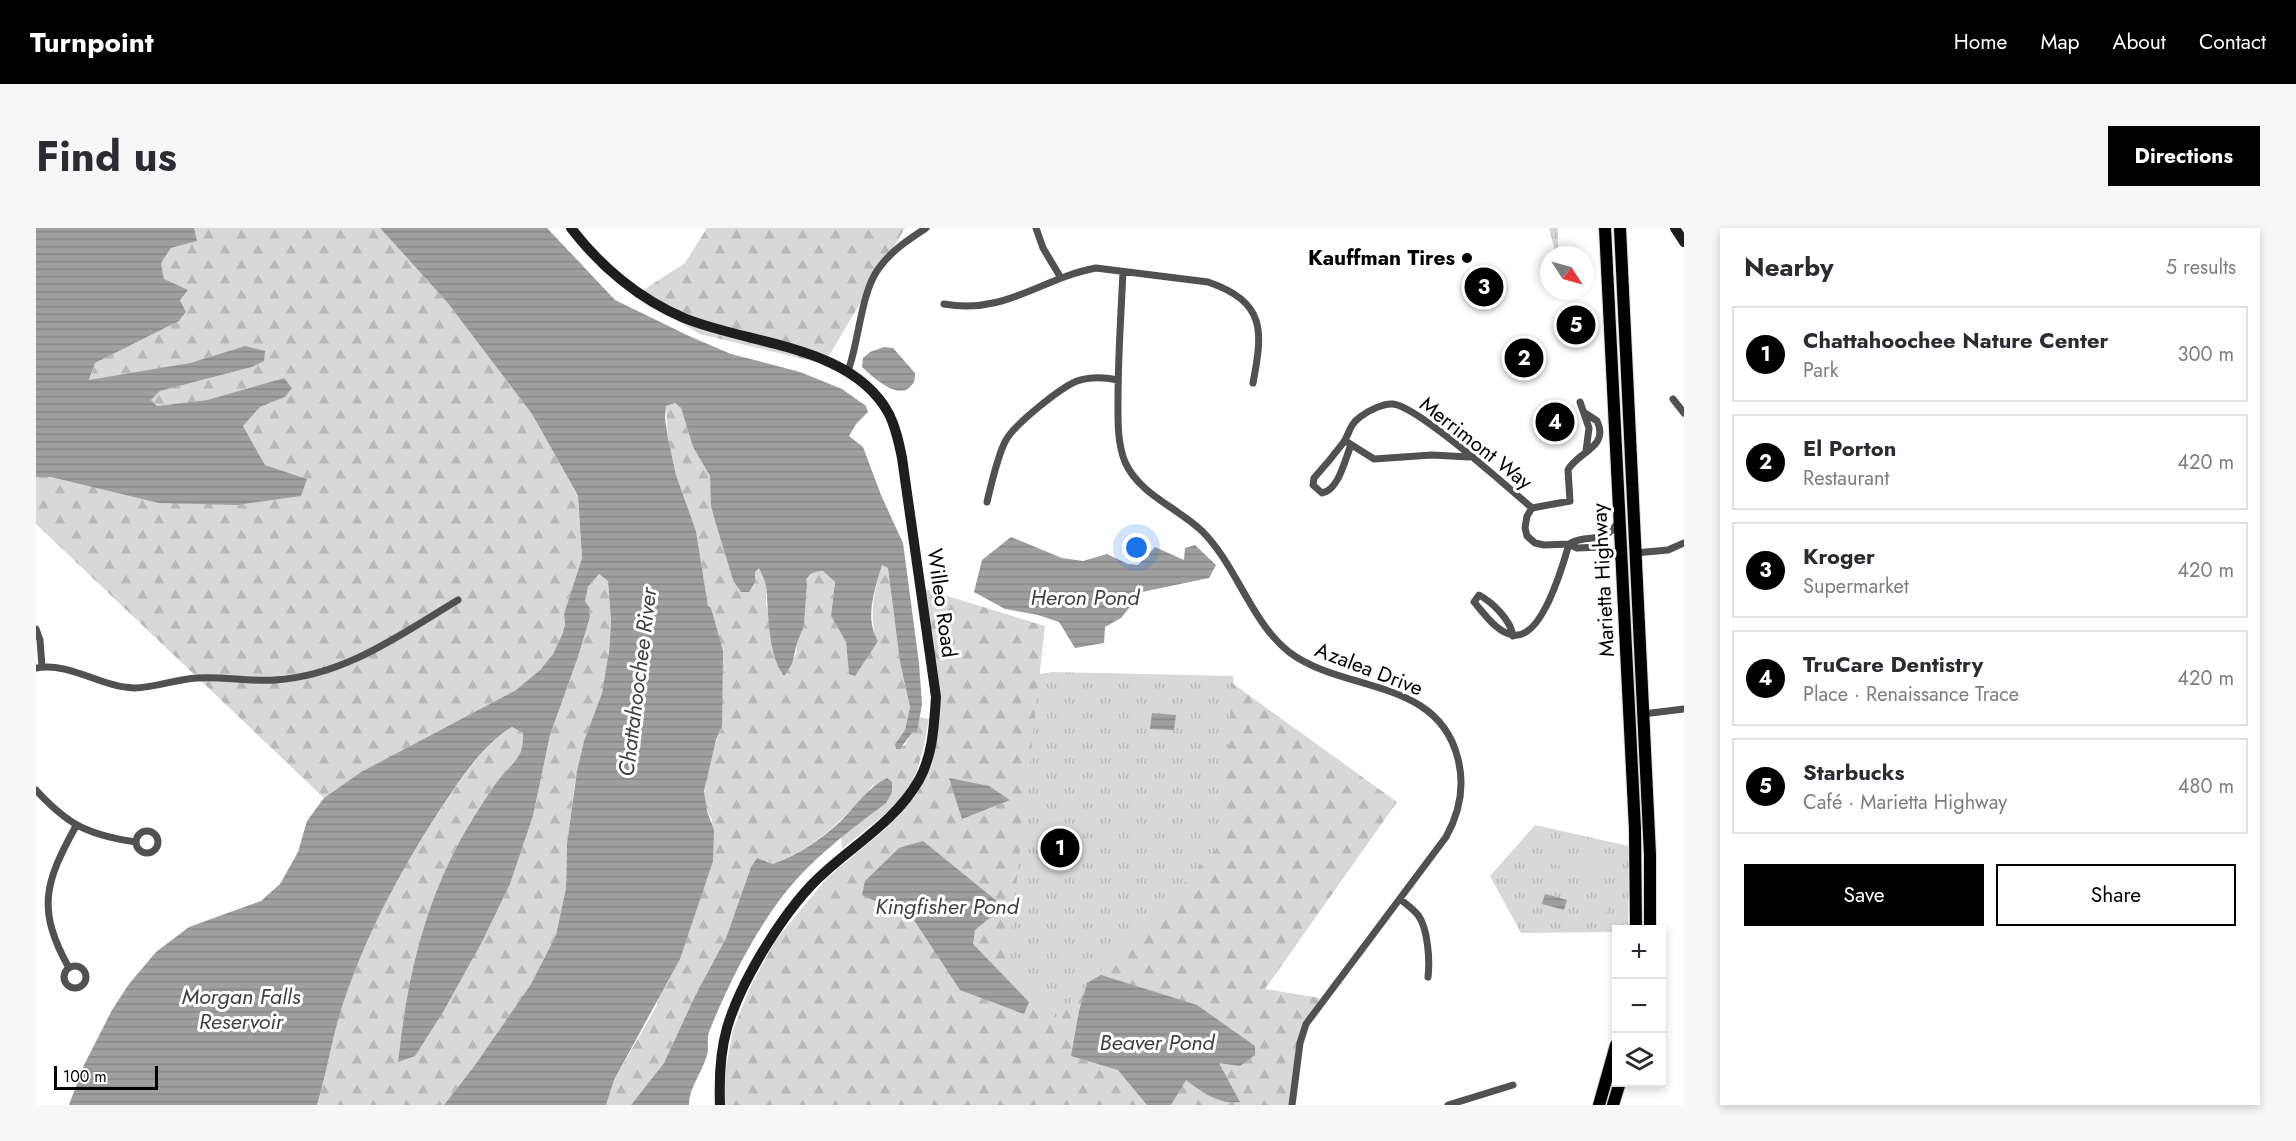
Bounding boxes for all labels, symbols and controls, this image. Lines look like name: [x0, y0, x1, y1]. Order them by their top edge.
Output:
text: Turnpoint: [30, 22, 154, 63]
text: Home: [1954, 27, 2007, 57]
text: Map: [2040, 27, 2080, 57]
text: About: [2113, 27, 2166, 57]
text: Contact: [2199, 27, 2266, 57]
text: Find us: [36, 126, 177, 187]
button: Directions: [2108, 126, 2260, 186]
place label: Kauffman Tires: [1308, 243, 1455, 273]
north arrow: [1540, 246, 1594, 300]
text: Nearby: [1744, 248, 1833, 286]
marker: Kauffman Tires: [1460, 251, 1474, 265]
text: 5 results: [2166, 253, 2236, 282]
pin: 3: [1464, 264, 1504, 310]
pin: 5: [1556, 302, 1596, 348]
text: Chattahoochee Nature Center: [1803, 324, 2109, 356]
pin: 2: [1504, 336, 1544, 380]
text: 1: [1760, 340, 1771, 369]
text: 300 m: [2177, 340, 2234, 369]
text: Park: [1803, 356, 1839, 385]
street label: Merrimont Way: [1413, 389, 1539, 497]
pin: 4: [1536, 400, 1574, 444]
text: El Porton: [1803, 432, 1897, 464]
text: 2: [1759, 448, 1772, 477]
text: 420 m: [2177, 448, 2234, 477]
text: Restaurant: [1803, 464, 1889, 493]
street label: Marietta Highway: [1584, 502, 1622, 658]
your location: [1122, 533, 1151, 562]
text: Kroger: [1803, 540, 1875, 572]
street label: Willeo Road: [920, 547, 964, 659]
text: 3: [1759, 556, 1772, 585]
text: 420 m: [2177, 556, 2234, 585]
text: Supermarket: [1803, 572, 1909, 601]
water label: Heron Pond: [1031, 581, 1141, 613]
water label: Chattahoochee River: [610, 584, 665, 778]
street label: Azalea Drive: [1311, 635, 1427, 703]
text: TruCare Dentistry: [1803, 648, 1983, 680]
text: 4: [1759, 664, 1772, 693]
text: 420 m: [2177, 664, 2234, 693]
text: Place · Renaissance Trace: [1803, 680, 2019, 709]
text: Starbucks: [1803, 756, 1904, 788]
text: 5: [1759, 772, 1772, 801]
text: 480 m: [2178, 772, 2234, 801]
text: Café · Marietta Highway: [1803, 788, 2007, 817]
pin: 1: [1040, 826, 1080, 870]
button: Save: [1744, 864, 1984, 926]
button: Share: [1996, 864, 2236, 926]
water label: Kingfisher Pond: [875, 890, 1021, 922]
map controls: [1612, 925, 1666, 1087]
button: +: [1612, 925, 1666, 979]
button: −: [1612, 979, 1666, 1033]
water label: Morgan Falls Reservoir: [182, 980, 301, 1037]
water label: Beaver Pond: [1099, 1026, 1216, 1058]
button: layers: [1612, 1033, 1666, 1087]
scale bar: [54, 1063, 158, 1090]
text: 100 m: [63, 1065, 107, 1088]

